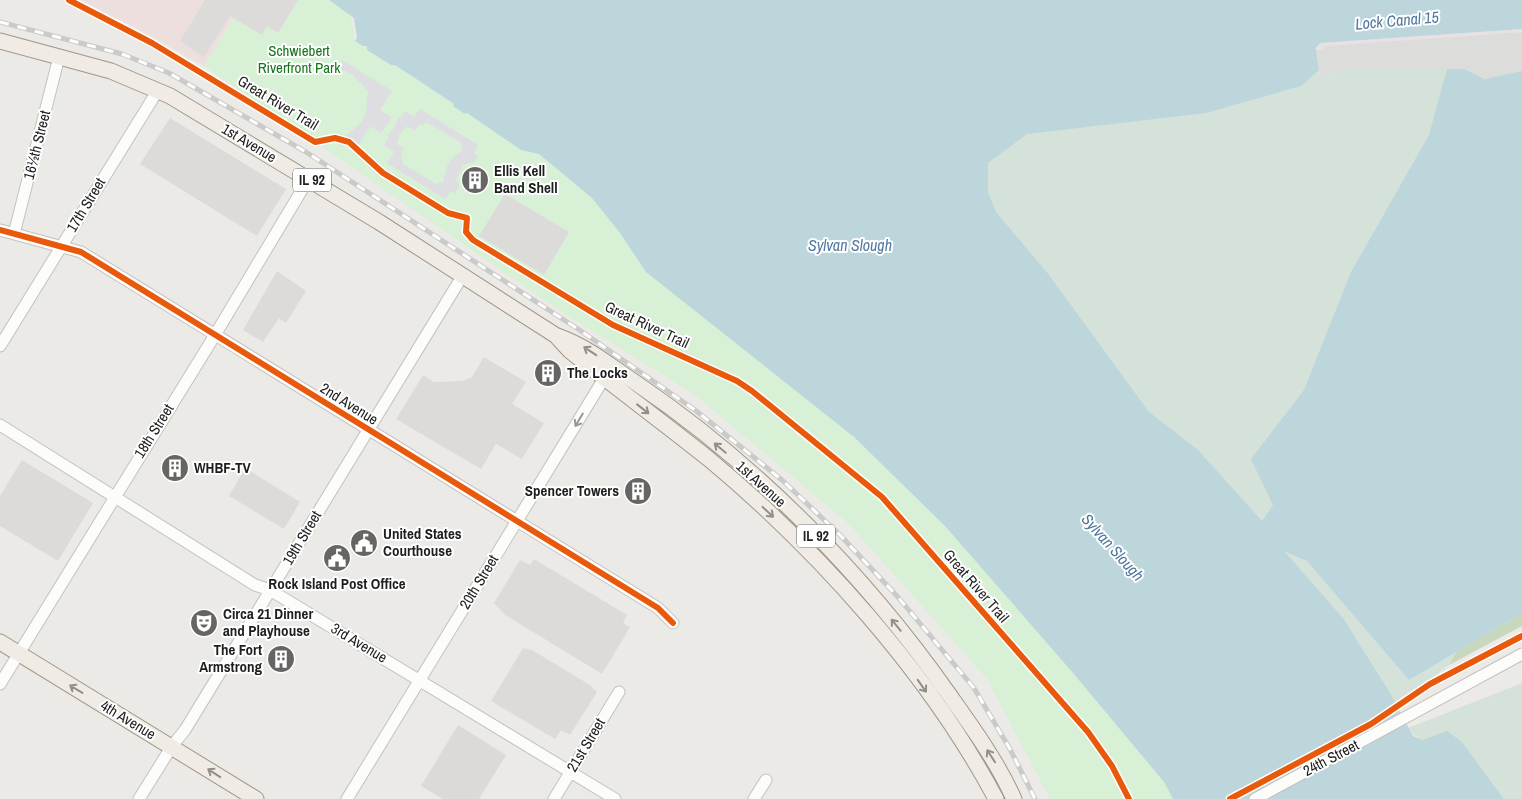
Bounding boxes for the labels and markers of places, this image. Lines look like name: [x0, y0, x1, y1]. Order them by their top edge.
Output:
place label: Ellis Kell Band Shell: [494, 160, 558, 198]
building icon: Ellis Kell Band Shell: [460, 165, 490, 195]
building icon: The Locks: [533, 358, 563, 388]
place label: The Locks: [567, 362, 628, 383]
building icon: WHBF-TV: [160, 453, 190, 483]
place label: WHBF-TV: [194, 457, 251, 478]
building icon: Spencer Towers: [623, 476, 653, 506]
place label: Spencer Towers: [525, 480, 619, 501]
place label: United States Courthouse: [383, 523, 462, 561]
public building icon: United States Courthouse: [349, 528, 379, 558]
public building icon: Rock Island Post Office: [322, 543, 352, 573]
place label: Rock Island Post Office: [268, 573, 406, 594]
place label: Circa 21 Dinner and Playhouse: [223, 603, 313, 641]
theatre icon: Circa 21 Dinner and Playhouse: [189, 608, 219, 638]
place label: The Fort Armstrong: [199, 639, 262, 677]
building icon: The Fort Armstrong: [266, 644, 296, 674]

